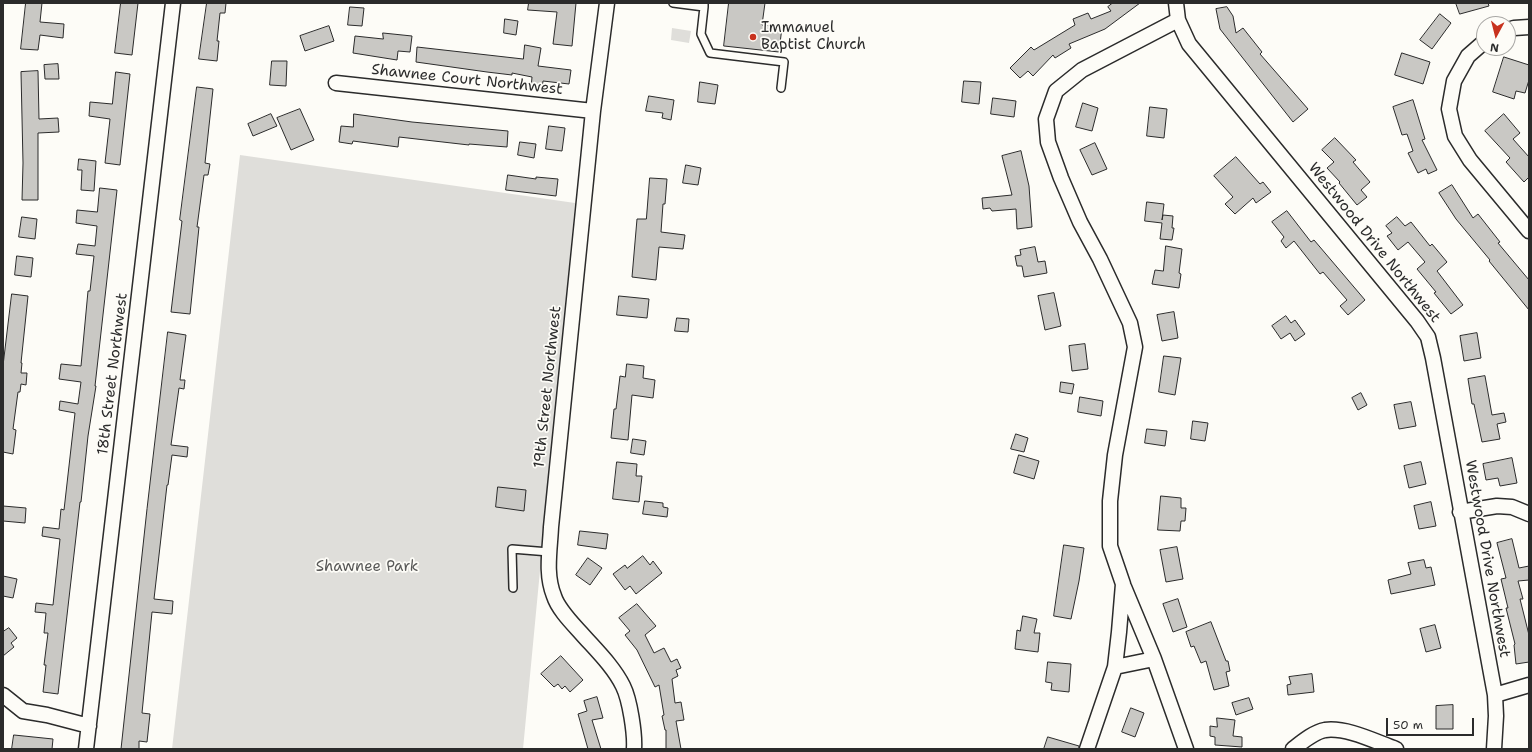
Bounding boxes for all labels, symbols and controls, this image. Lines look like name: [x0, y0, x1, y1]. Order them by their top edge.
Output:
north arrow: [1476, 16, 1516, 56]
place label: Immanuel Baptist Church: [761, 19, 866, 54]
marker: Immanuel Baptist Church: [748, 32, 758, 42]
text: N: [1489, 39, 1500, 55]
street label: Shawnee Court Northwest: [370, 61, 564, 99]
street label: Westwood Drive Northwest: [1304, 159, 1444, 327]
street label: 18th Street Northwest: [94, 292, 132, 456]
street label: 19th Street Northwest: [531, 305, 565, 469]
street label: Westwood Drive Northwest: [1461, 459, 1513, 659]
park label: Shawnee Park: [316, 558, 418, 576]
scale bar: [1388, 710, 1476, 736]
text: 50 m: [1393, 717, 1423, 733]

